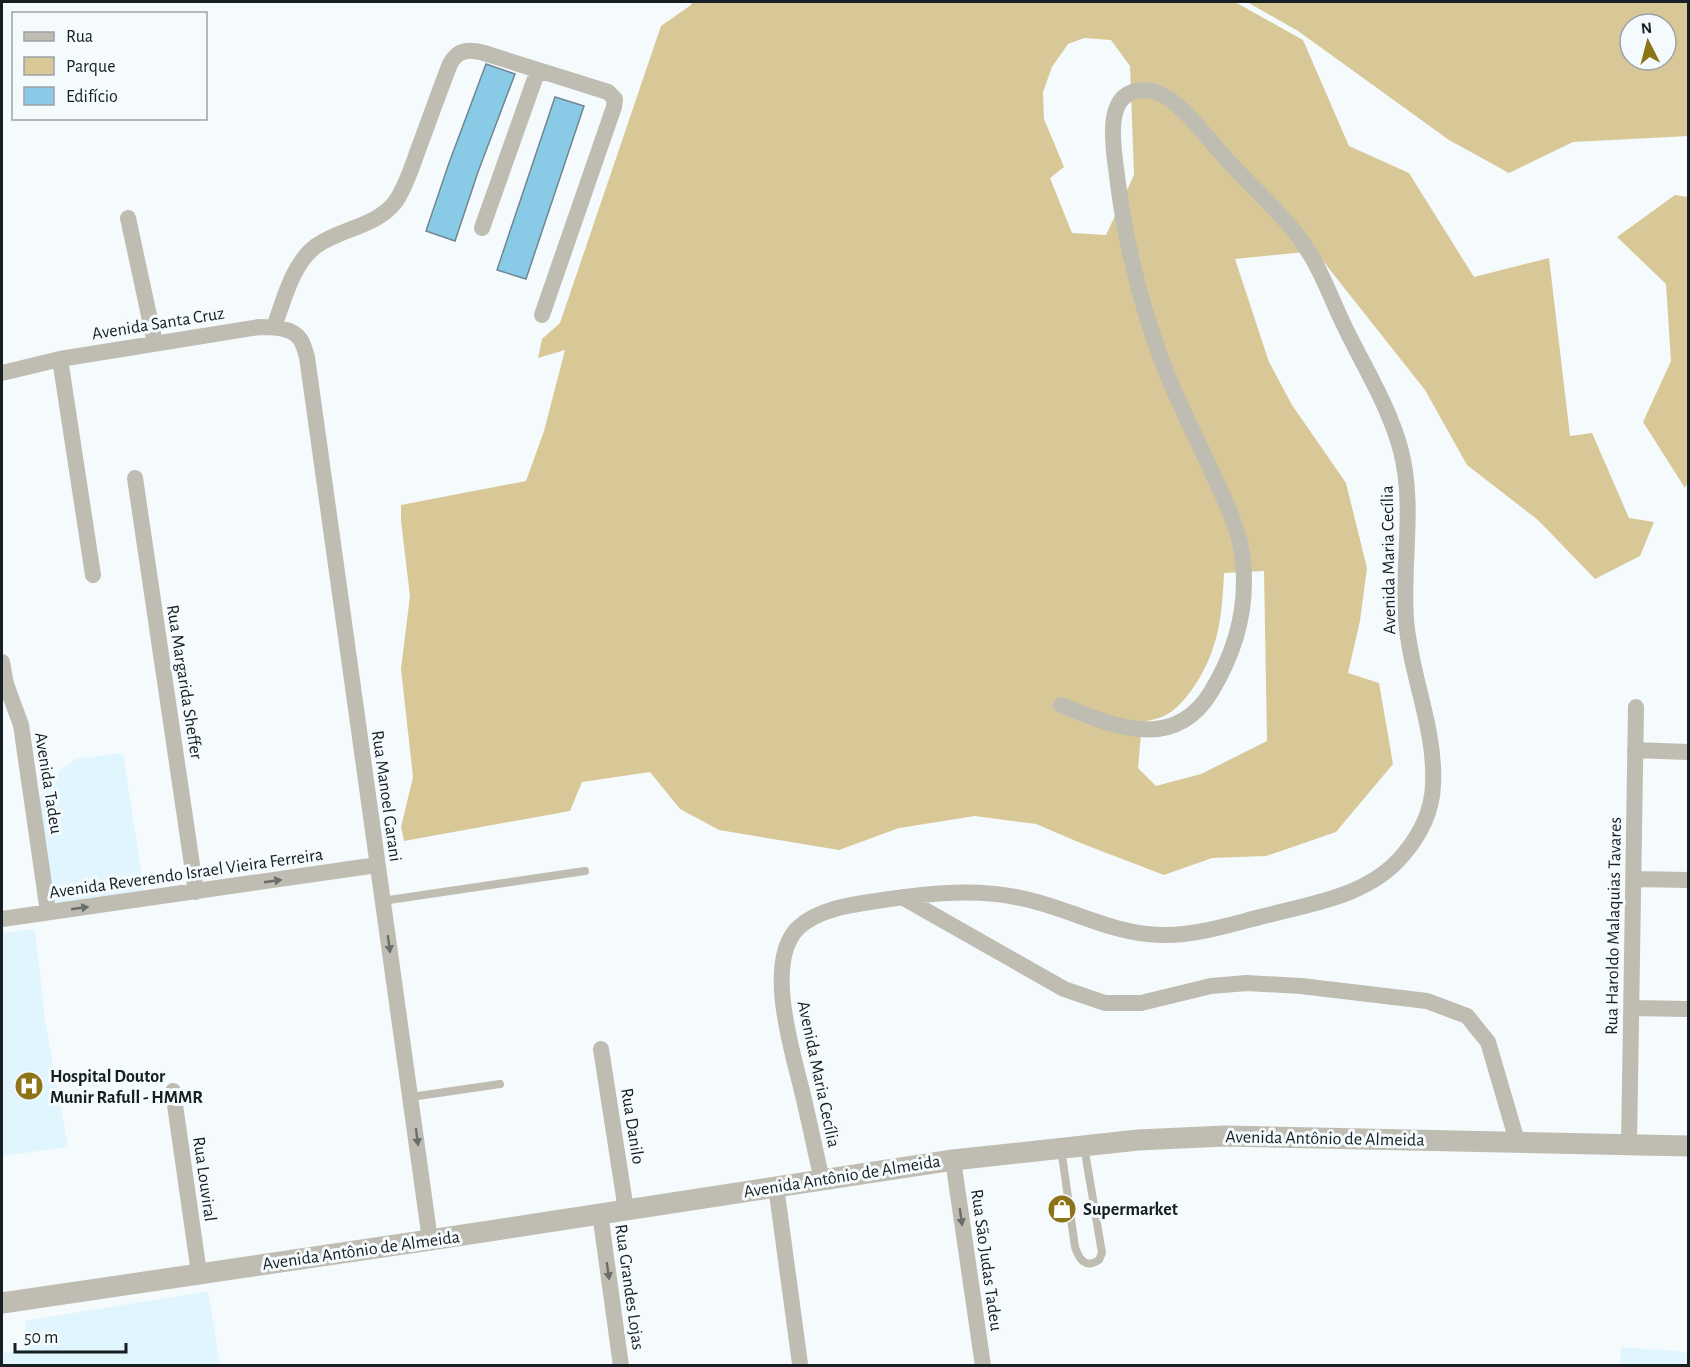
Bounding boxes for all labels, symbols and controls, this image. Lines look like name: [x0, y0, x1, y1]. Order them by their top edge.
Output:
legend: [12, 12, 207, 120]
north arrow: [1618, 12, 1678, 72]
text: N: [1640, 20, 1653, 37]
text: Rua: [66, 28, 93, 46]
text: Parque: [66, 58, 115, 76]
text: Edifício: [66, 88, 118, 106]
street label: Avenida Santa Cruz: [91, 305, 226, 343]
street label: Avenida Maria Cecília: [1379, 485, 1399, 635]
street label: Rua Margarida Sheffer: [163, 604, 205, 761]
street label: Rua Manoel Garani: [368, 729, 404, 863]
street label: Avenida Tadeu: [31, 731, 65, 835]
street label: Rua Haroldo Malaquias Tavares: [1603, 817, 1625, 1035]
street label: Avenida Reverendo Israel Vieira Ferreira: [48, 846, 324, 902]
one-way arrow: [264, 876, 283, 885]
one-way arrow: [71, 903, 90, 912]
one-way arrow: [384, 934, 393, 953]
street label: Avenida Maria Cecília: [794, 999, 842, 1149]
place label: Hospital Doutor Munir Rafull - HMMR: [50, 1068, 203, 1107]
hospital icon: Hospital Doutor Munir Rafull - HMMR: [13, 1070, 45, 1102]
street label: Rua Danilo: [617, 1087, 647, 1166]
one-way arrow: [412, 1127, 421, 1146]
street label: Avenida Antônio de Almeida: [1225, 1128, 1425, 1150]
street label: Rua Louviral: [189, 1136, 219, 1223]
street label: Avenida Antônio de Almeida: [742, 1153, 942, 1201]
street label: Rua São Judas Tadeu: [967, 1188, 1005, 1332]
shop icon: Supermarket: [1046, 1193, 1078, 1225]
place label: Supermarket: [1083, 1201, 1178, 1219]
one-way arrow: [957, 1208, 966, 1227]
street label: Rua Grandes Lojas: [611, 1223, 647, 1351]
street label: Avenida Antônio de Almeida: [261, 1228, 461, 1274]
one-way arrow: [603, 1262, 612, 1281]
scale bar: [15, 1316, 126, 1354]
text: 50 m: [24, 1329, 58, 1347]

